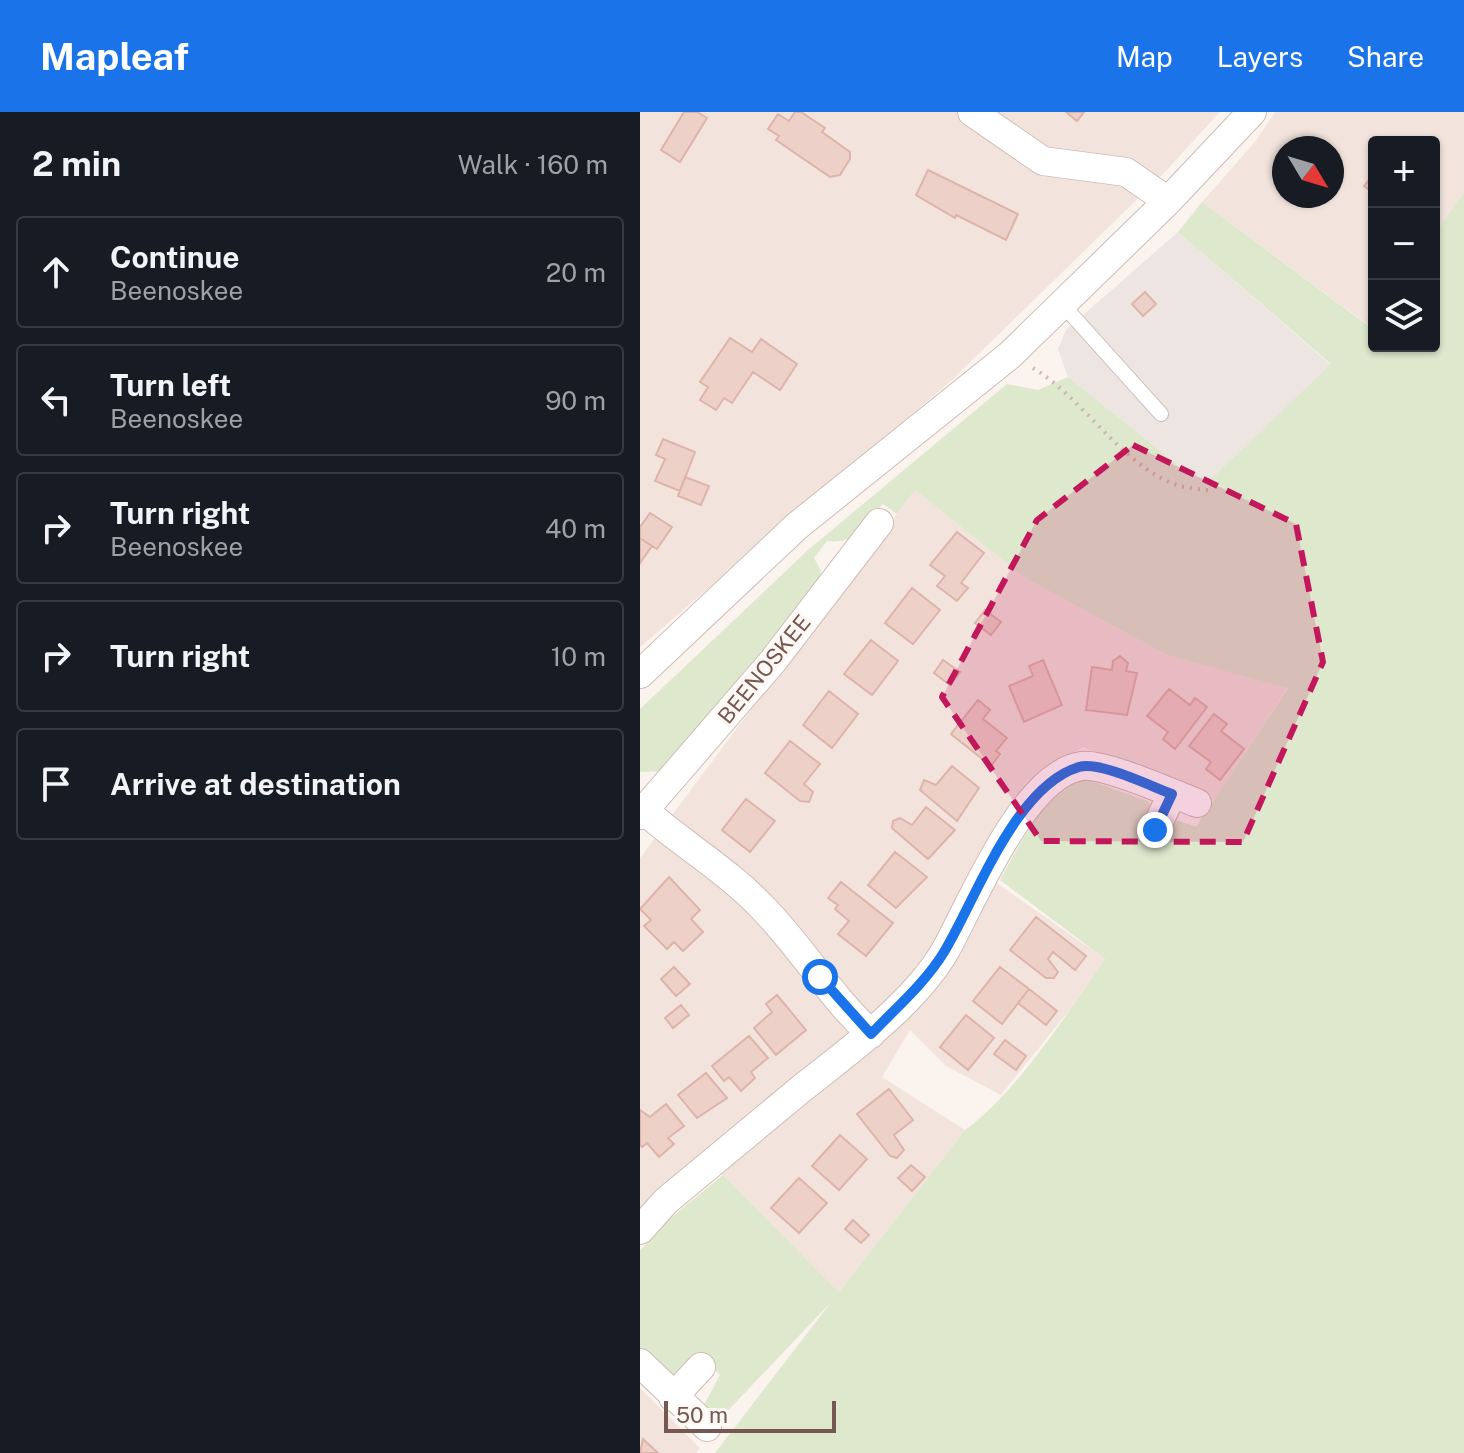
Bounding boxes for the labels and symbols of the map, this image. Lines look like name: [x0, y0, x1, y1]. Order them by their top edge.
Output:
north arrow: [1272, 136, 1344, 208]
street label: BEENOSKEE: [712, 609, 816, 729]
route end: [1137, 812, 1173, 848]
route start: [802, 959, 838, 995]
scale bar: [664, 1397, 836, 1433]

